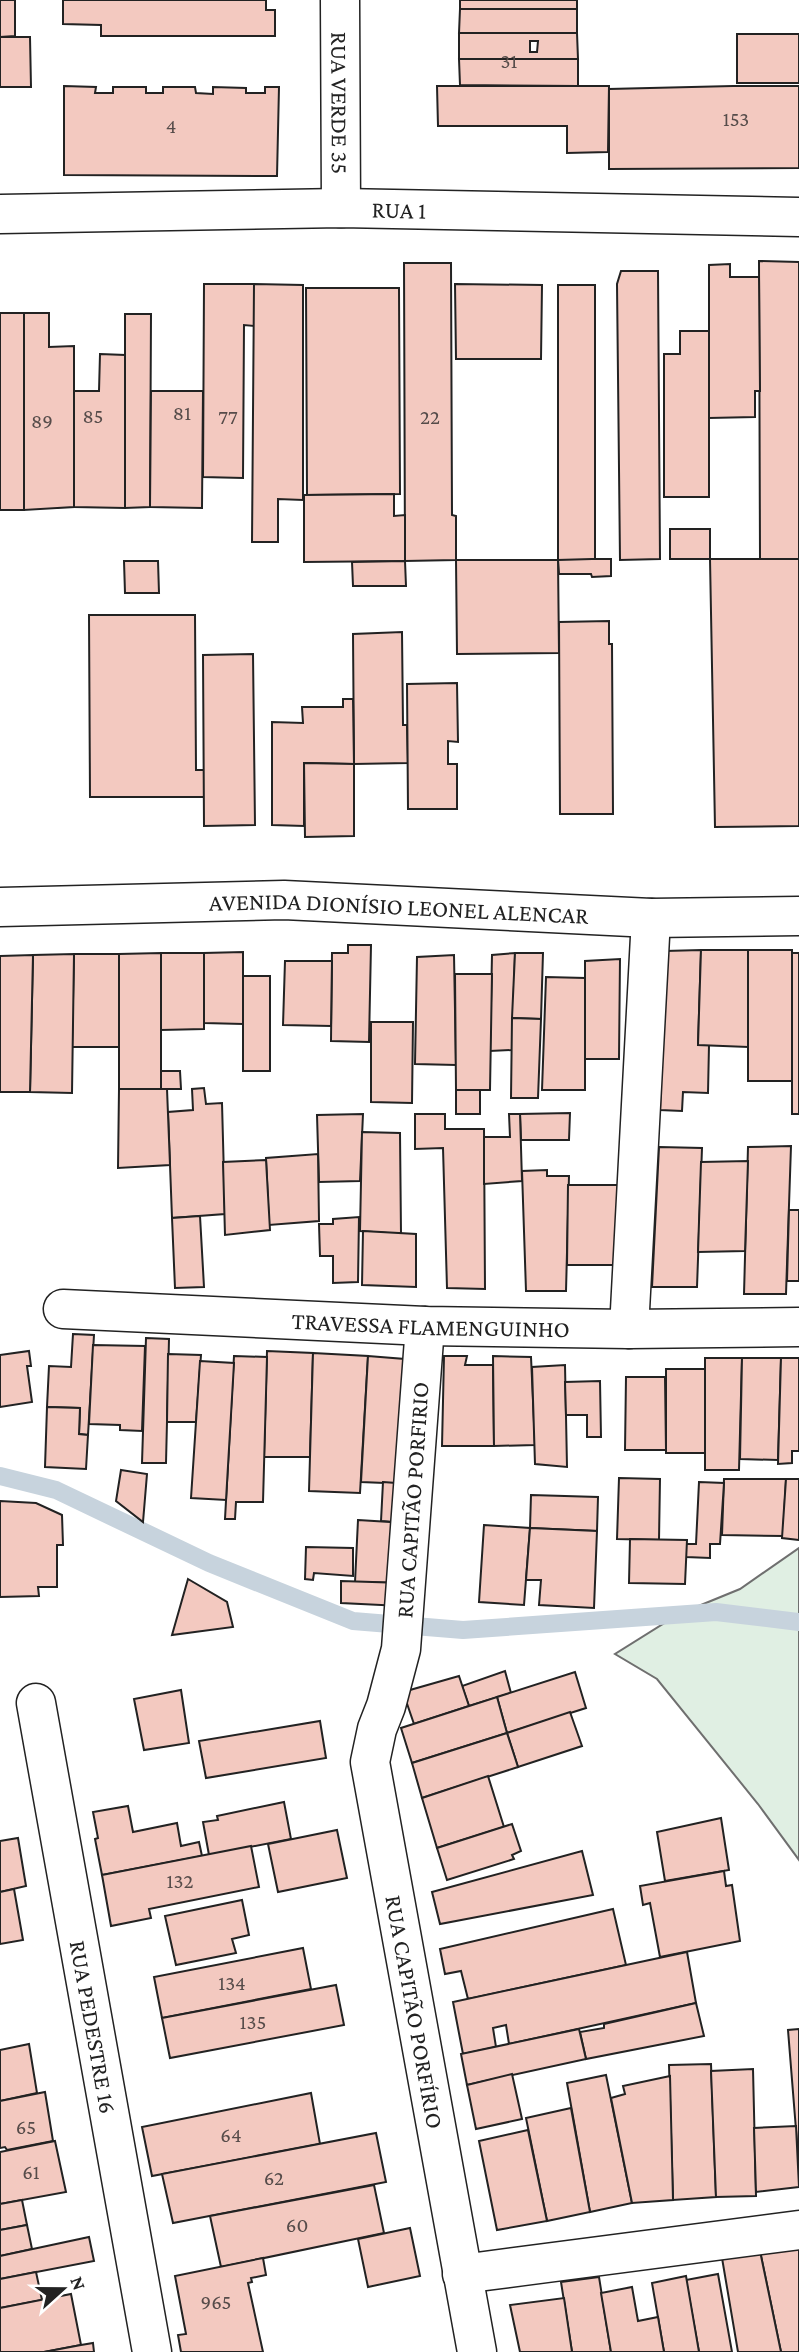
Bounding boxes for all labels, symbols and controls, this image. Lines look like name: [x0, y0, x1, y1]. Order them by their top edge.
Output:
street label: RUA VERDE 35: [327, 32, 354, 174]
house number: 31: [501, 49, 517, 73]
house number: 153: [723, 107, 749, 131]
house number: 4: [166, 114, 176, 138]
street label: RUA 1: [372, 195, 426, 223]
house number: 81: [173, 401, 191, 425]
house number: 85: [83, 404, 103, 428]
house number: 77: [218, 405, 238, 429]
house number: 22: [420, 405, 440, 429]
house number: 89: [31, 409, 53, 433]
street label: AVENIDA DIONÍSIO LEONEL ALENCAR: [209, 886, 590, 928]
street label: TRAVESSA FLAMENGUINHO: [291, 1306, 570, 1342]
street label: RUA CAPITÃO PORFIRIO: [390, 1381, 434, 1619]
house number: 132: [167, 1869, 193, 1893]
street label: RUA CAPITÃO PORFÍRIO: [381, 1893, 450, 2131]
street label: RUA PEDESTRE 16: [65, 1938, 123, 2116]
house number: 134: [218, 1971, 246, 1995]
house number: 135: [240, 2010, 266, 2034]
house number: 65: [16, 2115, 36, 2139]
house number: 64: [220, 2123, 242, 2147]
house number: 61: [22, 2160, 40, 2184]
house number: 62: [264, 2166, 284, 2190]
house number: 60: [286, 2213, 308, 2237]
north arrow: [28, 2254, 98, 2324]
text: N: [66, 2273, 91, 2293]
house number: 965: [201, 2290, 231, 2314]

